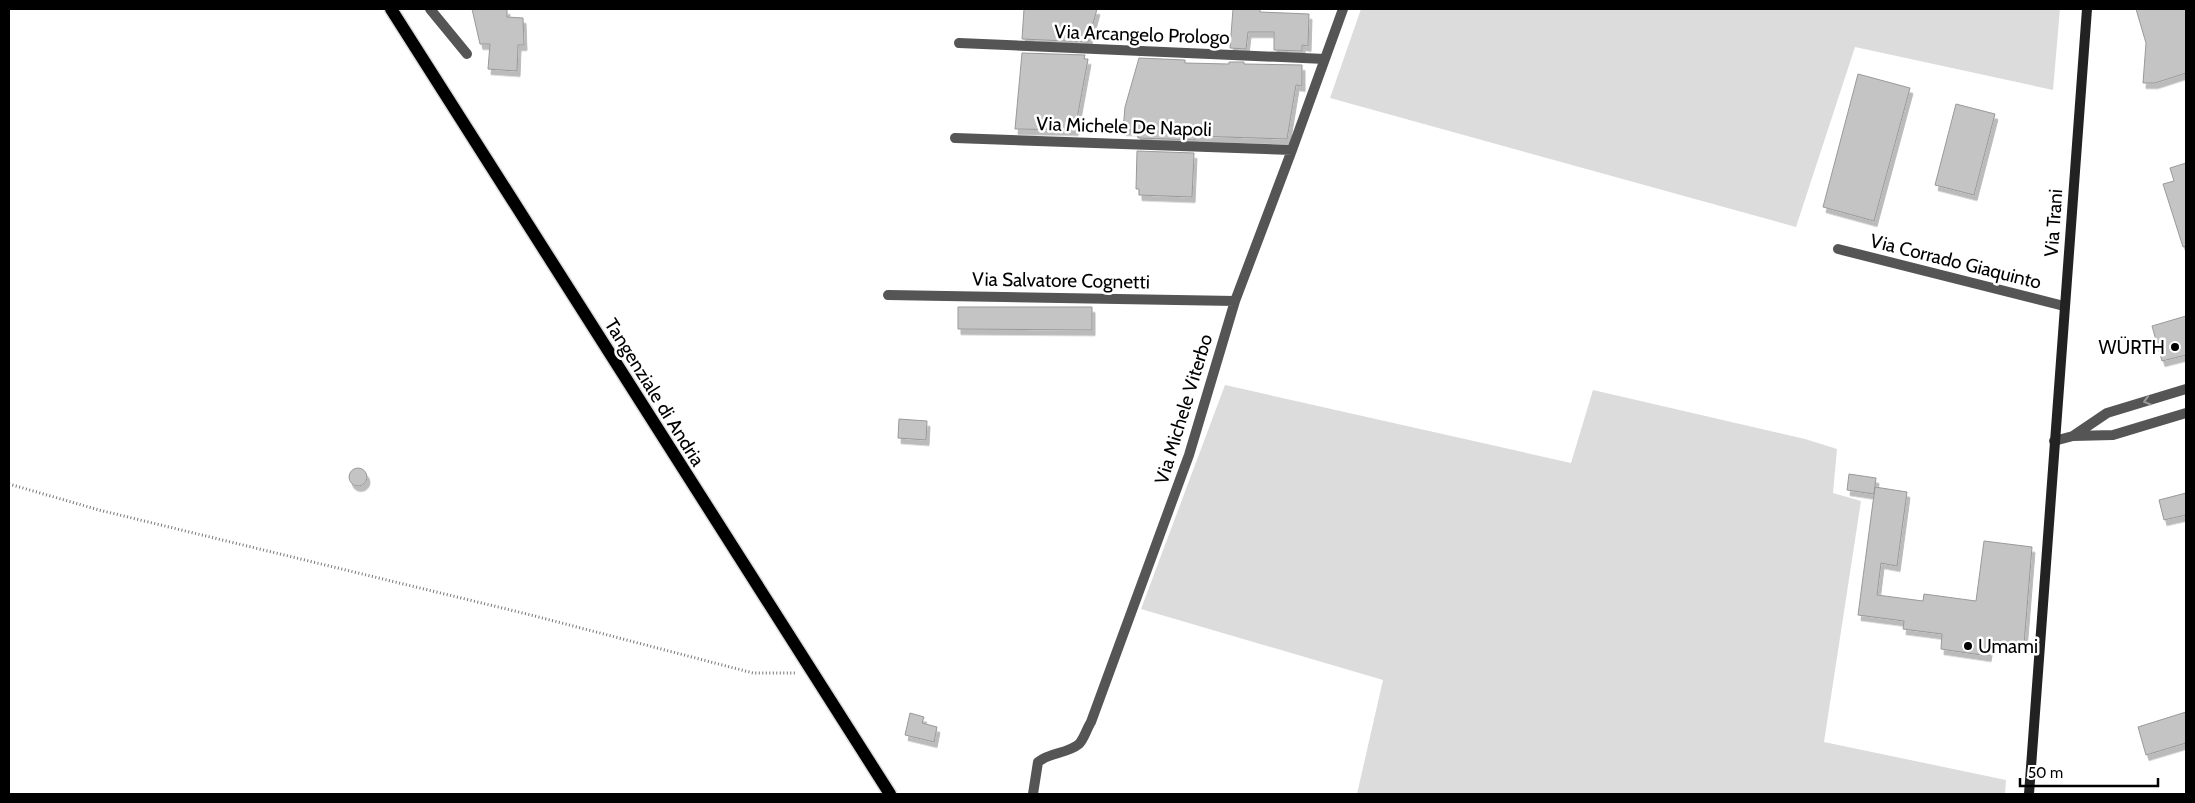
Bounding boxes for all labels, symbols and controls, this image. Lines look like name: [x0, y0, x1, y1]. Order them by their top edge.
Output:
street label: Via Arcangelo Prologo: [1054, 20, 1230, 49]
street label: Via Michele De Napoli: [1036, 112, 1212, 141]
street label: Via Trani: [2040, 188, 2067, 258]
street label: Via Corrado Giaquinto: [1868, 229, 2044, 294]
street label: Via Salvatore Cognetti: [972, 267, 1150, 294]
street label: Tangenziale di Andria: [600, 314, 709, 470]
street label: Via Michele Viterbo: [1150, 331, 1217, 487]
place label: WÜRTH: [2099, 336, 2165, 359]
marker: WÜRTH: [2169, 341, 2181, 353]
one-way arrow: [2143, 396, 2151, 406]
place label: Umami: [1978, 635, 2038, 658]
marker: Umami: [1962, 640, 1974, 652]
scale bar: [2020, 756, 2158, 788]
text: 50 m: [2028, 764, 2063, 782]

